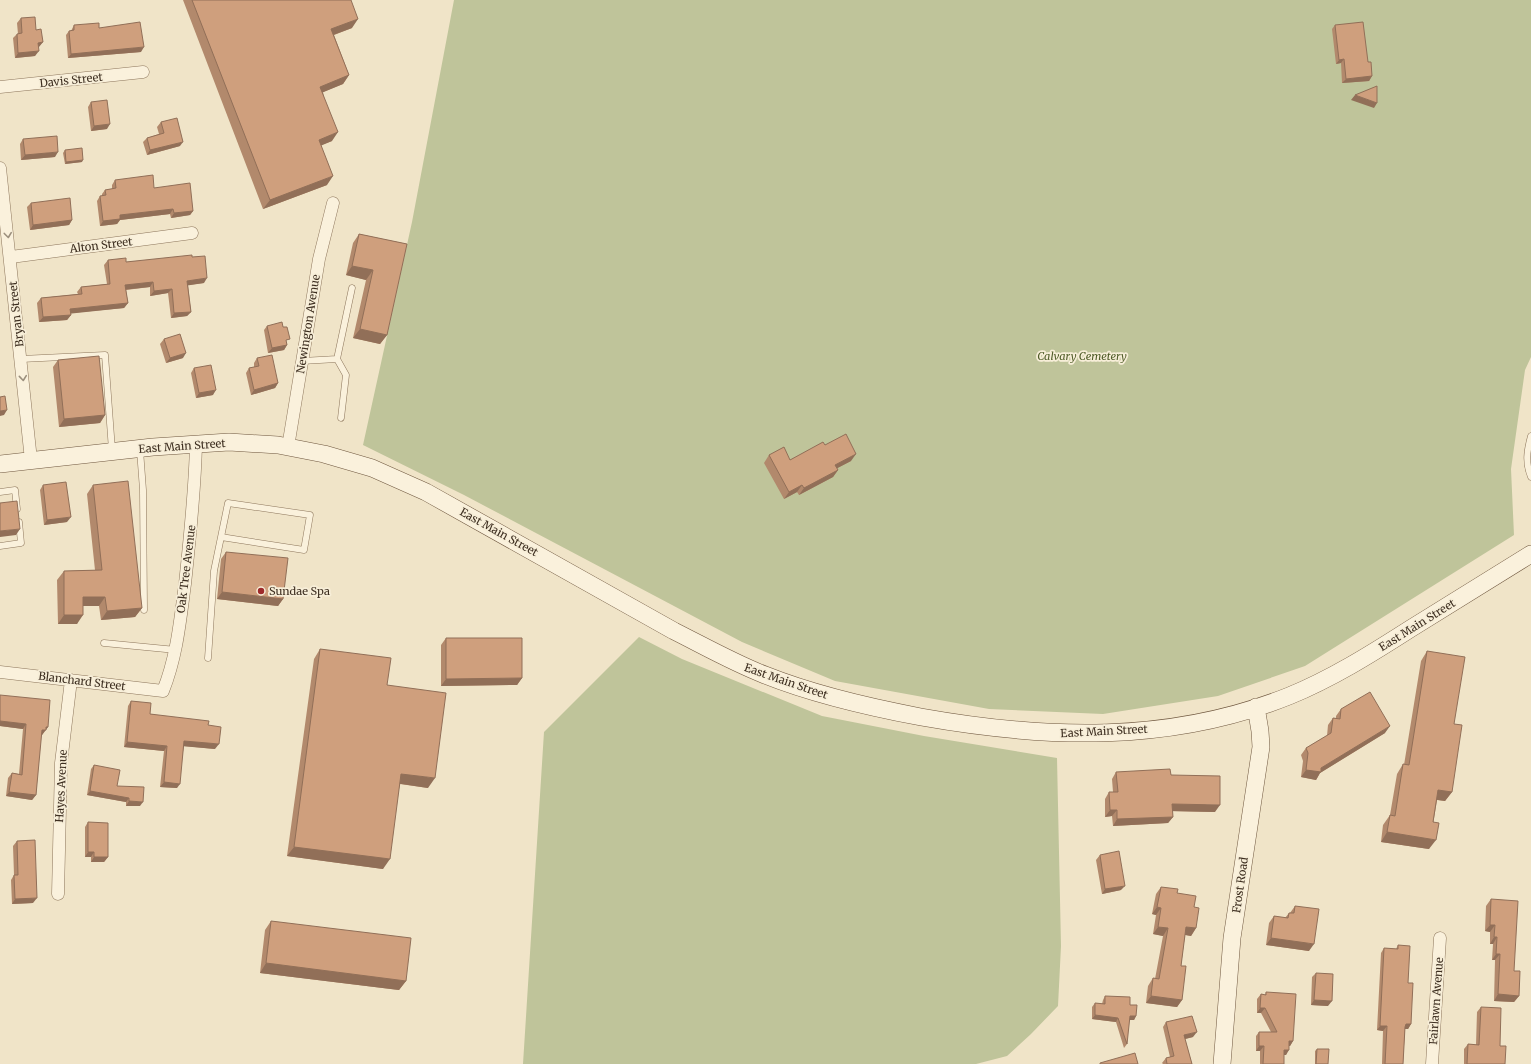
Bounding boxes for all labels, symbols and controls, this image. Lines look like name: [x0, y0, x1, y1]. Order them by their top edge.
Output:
street label: Davis Street: [39, 70, 104, 90]
one-way arrow: [3, 232, 12, 238]
street label: Alton Street: [68, 234, 134, 256]
street label: Newington Avenue: [293, 273, 323, 375]
street label: Bryan Street: [6, 280, 26, 348]
park label: Calvary Cemetery: [1037, 349, 1127, 363]
one-way arrow: [18, 375, 27, 381]
street label: East Main Street: [138, 436, 227, 456]
street label: East Main Street: [457, 505, 541, 560]
street label: Oak Tree Avenue: [174, 524, 198, 614]
place label: Sundae Spa: [269, 584, 330, 598]
marker: Sundae Spa: [256, 586, 266, 596]
street label: East Main Street: [1376, 596, 1458, 654]
street label: East Main Street: [742, 660, 830, 702]
street label: Blanchard Street: [38, 669, 127, 693]
street label: East Main Street: [1060, 722, 1149, 740]
street label: Hayes Avenue: [52, 749, 70, 823]
street label: Frost Road: [1229, 856, 1251, 914]
street label: Fairlawn Avenue: [1426, 957, 1446, 1045]

